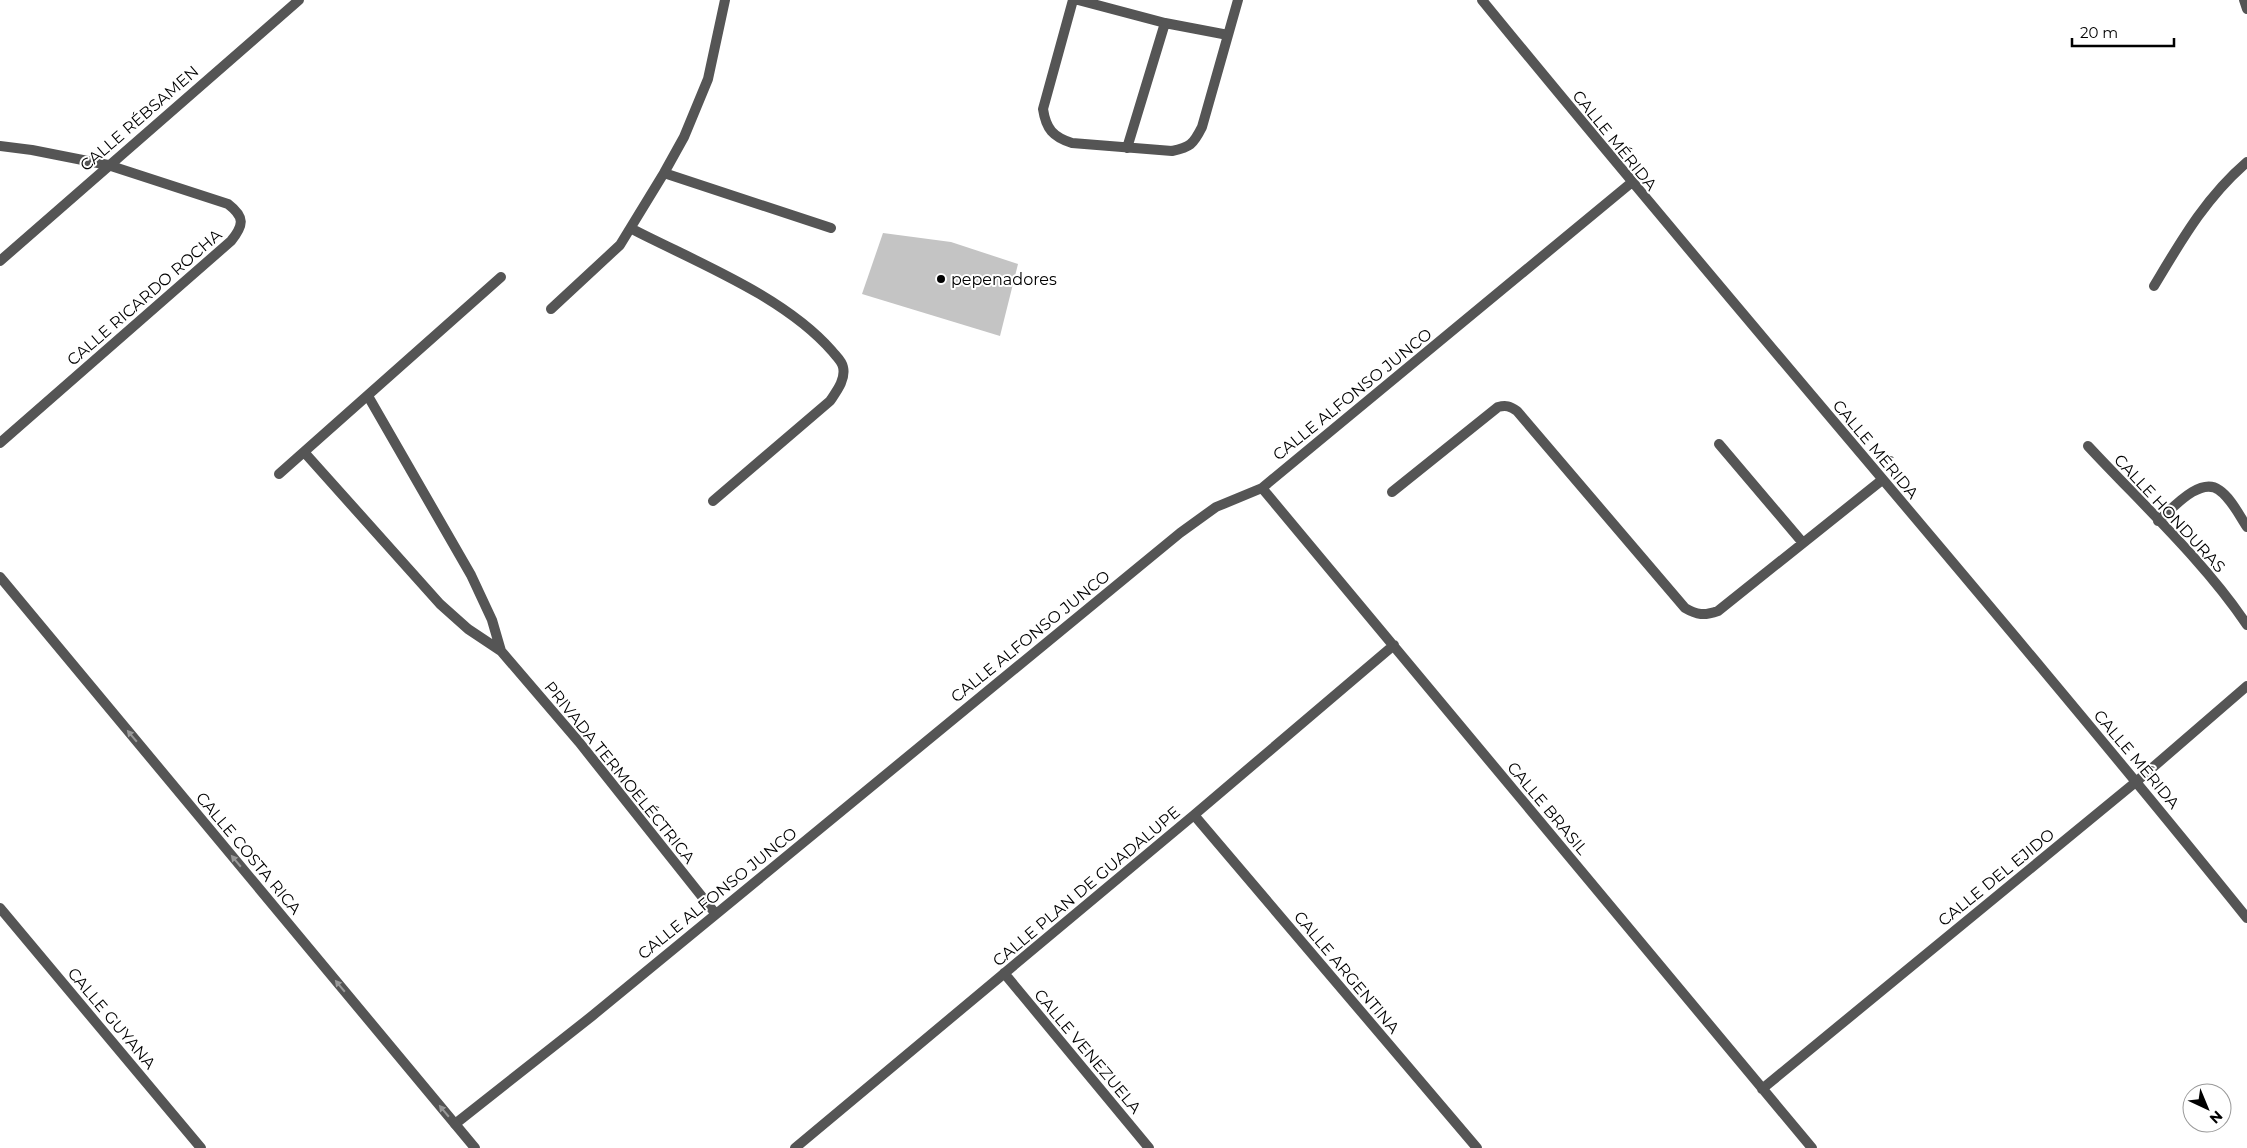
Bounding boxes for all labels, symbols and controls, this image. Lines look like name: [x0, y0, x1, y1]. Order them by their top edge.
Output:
scale bar: [2072, 15, 2174, 47]
text: 20 m: [2080, 23, 2118, 42]
street label: CALLE RÉBSAMEN: [76, 62, 203, 175]
street label: CALLE MÉRIDA: [1568, 86, 1661, 195]
street label: CALLE RICARDO ROCHA: [63, 225, 226, 370]
place label: pepenadores: [951, 270, 1057, 289]
marker: pepenadores: [935, 273, 947, 285]
street label: CALLE ALFONSO JUNCO: [1269, 324, 1436, 464]
street label: CALLE MÉRIDA: [1829, 396, 1923, 503]
street label: CALLE HONDURAS: [2110, 450, 2229, 576]
street label: CALLE ALFONSO JUNCO: [947, 566, 1114, 706]
street label: PRIVADA TERMOELÉCTRICA: [540, 678, 699, 867]
street label: CALLE MÉRIDA: [2090, 706, 2184, 813]
one-way arrow: [126, 730, 138, 742]
street label: CALLE BRASIL: [1503, 758, 1592, 859]
street label: CALLE COSTA RICA: [192, 788, 306, 919]
street label: CALLE PLAN DE GUADALUPE: [989, 802, 1184, 970]
street label: CALLE ALFONSO JUNCO: [634, 823, 801, 963]
street label: CALLE DEL EJIDO: [1934, 825, 2058, 930]
one-way arrow: [230, 855, 242, 867]
street label: CALLE ARGENTINA: [1290, 907, 1404, 1038]
street label: CALLE GUYANA: [64, 964, 160, 1073]
one-way arrow: [334, 979, 345, 992]
street label: CALLE VENEZUELA: [1030, 985, 1145, 1118]
north arrow: [2182, 1083, 2232, 1133]
one-way arrow: [438, 1104, 449, 1117]
text: N: [2206, 1107, 2226, 1128]

